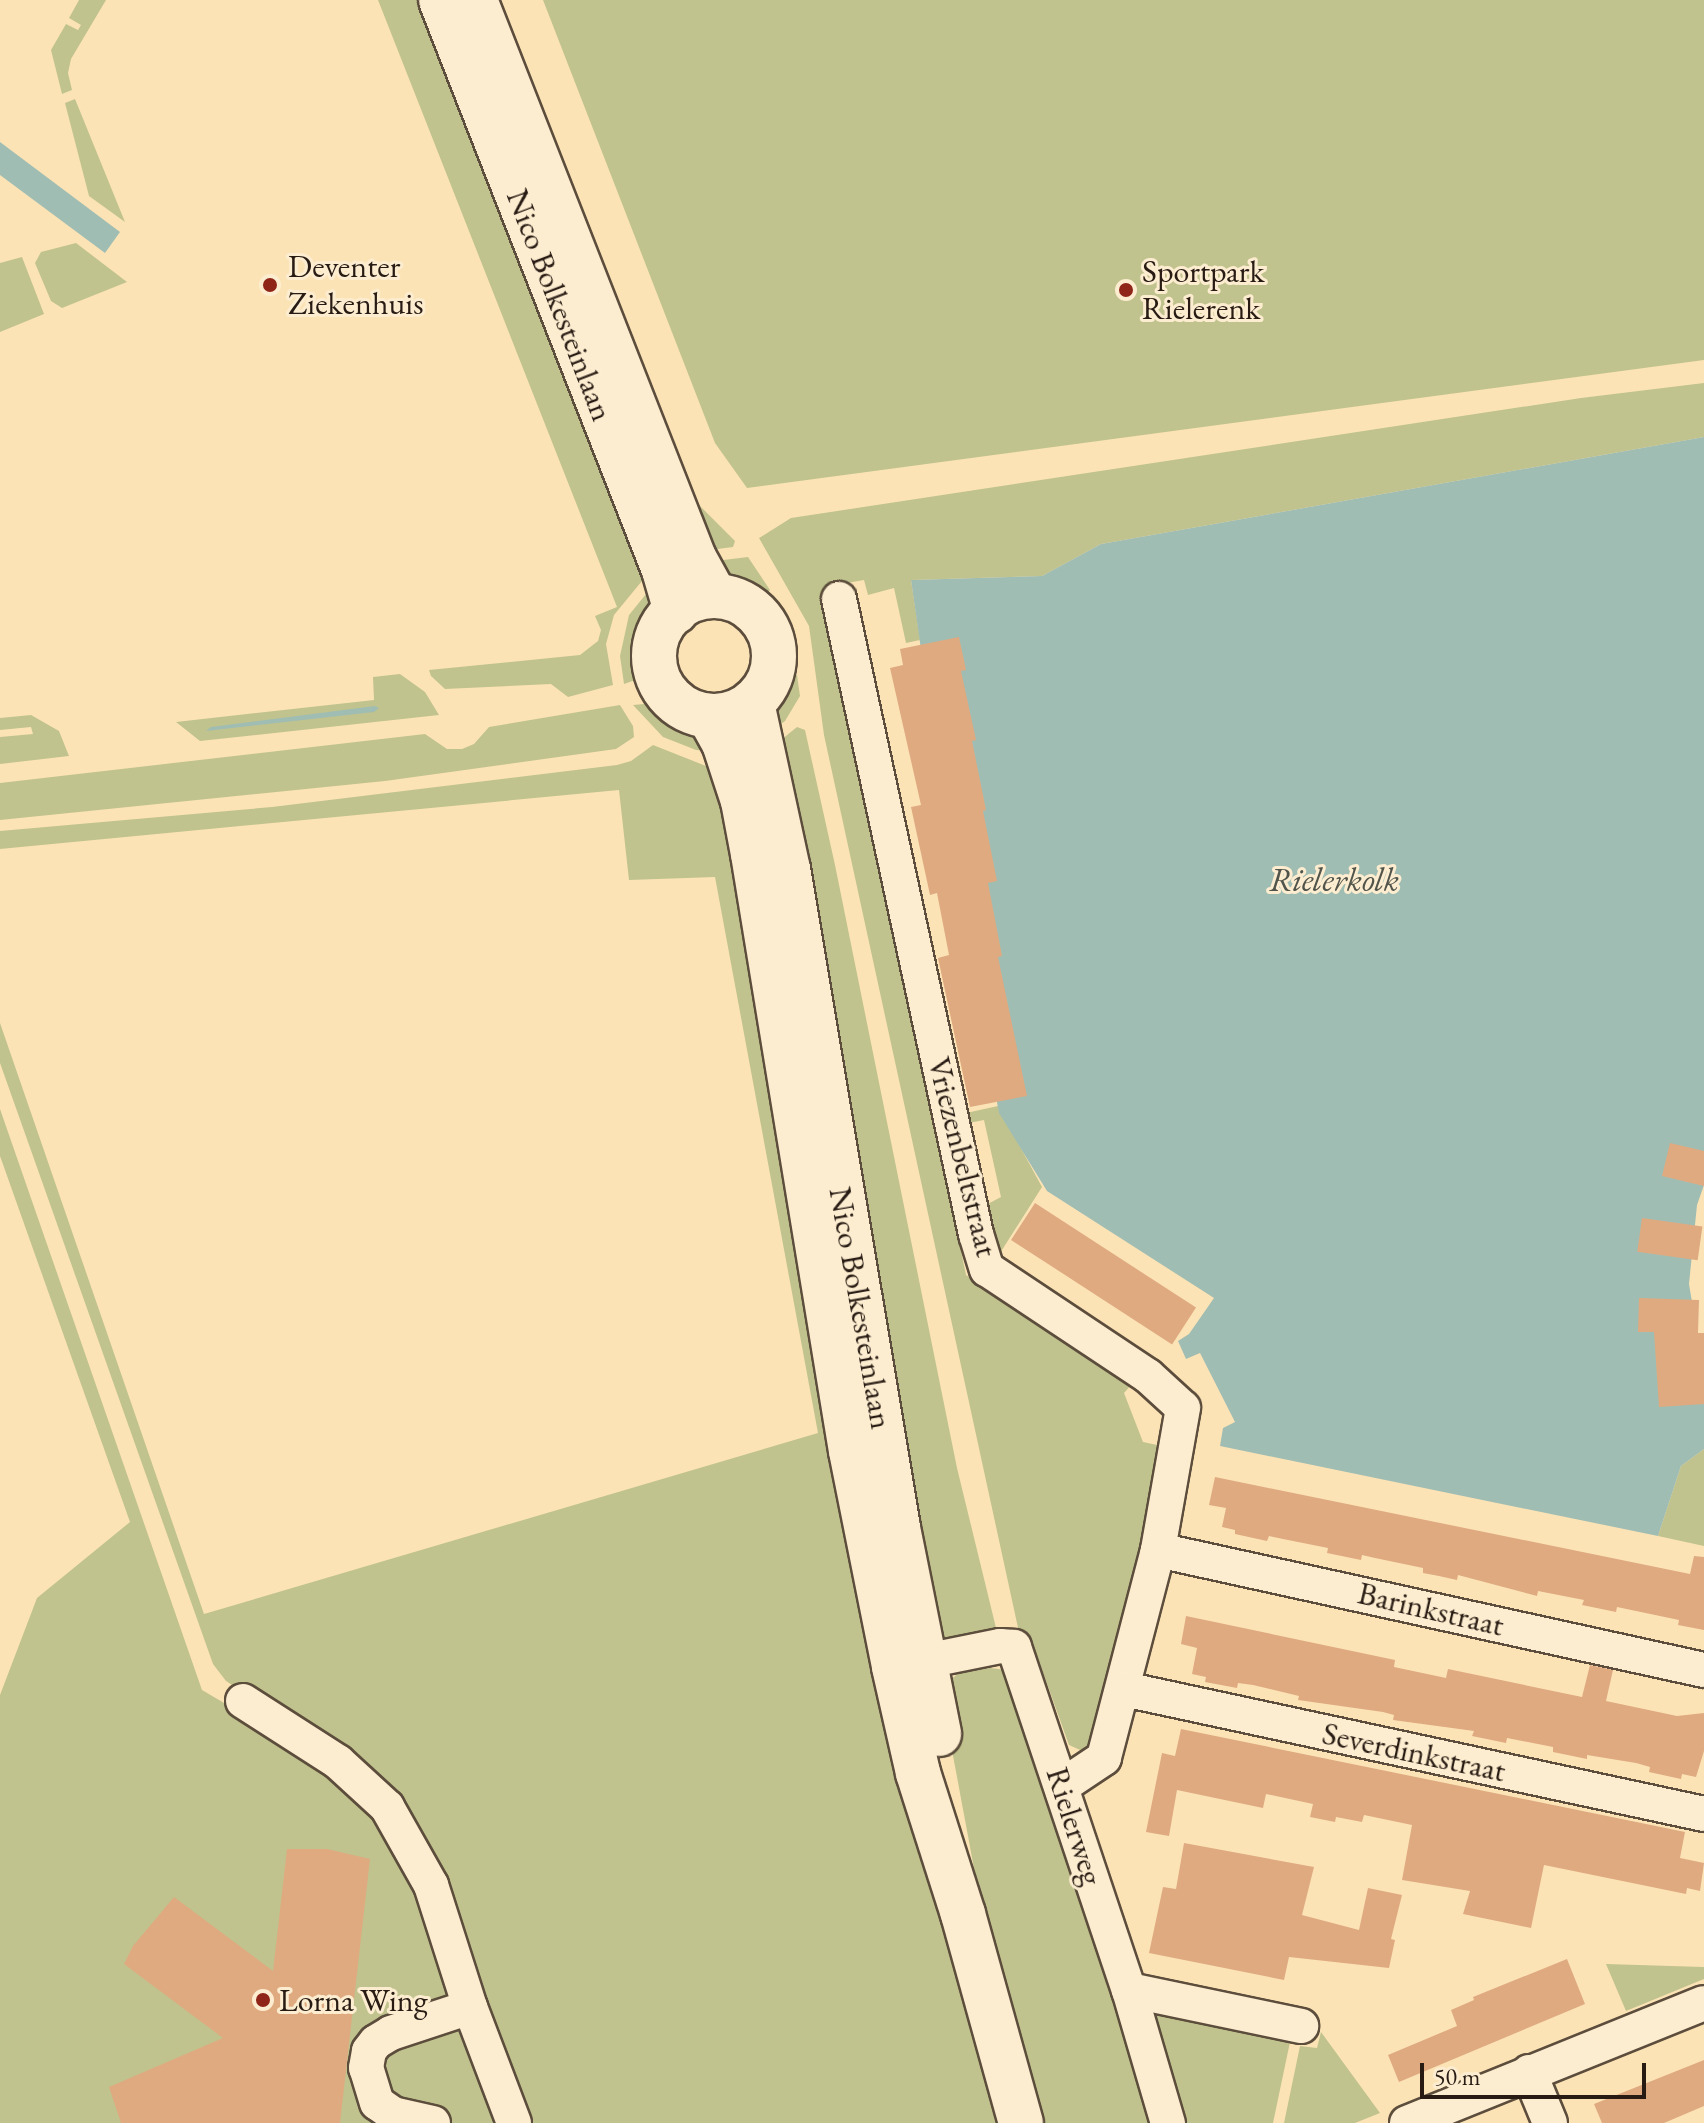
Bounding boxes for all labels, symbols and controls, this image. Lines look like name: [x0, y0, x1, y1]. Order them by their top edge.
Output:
street label: Nico Bolkesteinlaan: [498, 184, 622, 426]
place label: Deventer Ziekenhuis: [288, 248, 424, 323]
place label: Sportpark Rielerenk: [1142, 253, 1264, 328]
marker: Deventer Ziekenhuis: [259, 274, 281, 296]
marker: Sportpark Rielerenk: [1117, 281, 1135, 299]
water label: Rielerkolk: [1269, 860, 1399, 900]
street label: Vriezenbeltstraat: [920, 1053, 1006, 1261]
street label: Nico Bolkesteinlaan: [821, 1184, 901, 1432]
street label: Barinkstraat: [1354, 1574, 1508, 1644]
street label: Severdinkstraat: [1319, 1714, 1509, 1790]
street label: Rielerweg: [1038, 1762, 1112, 1890]
place label: Lorna Wing: [279, 1981, 428, 2019]
marker: Lorna Wing: [254, 1991, 272, 2009]
scale bar: [1424, 2047, 1650, 2097]
text: 50 m: [1434, 2061, 1481, 2092]

